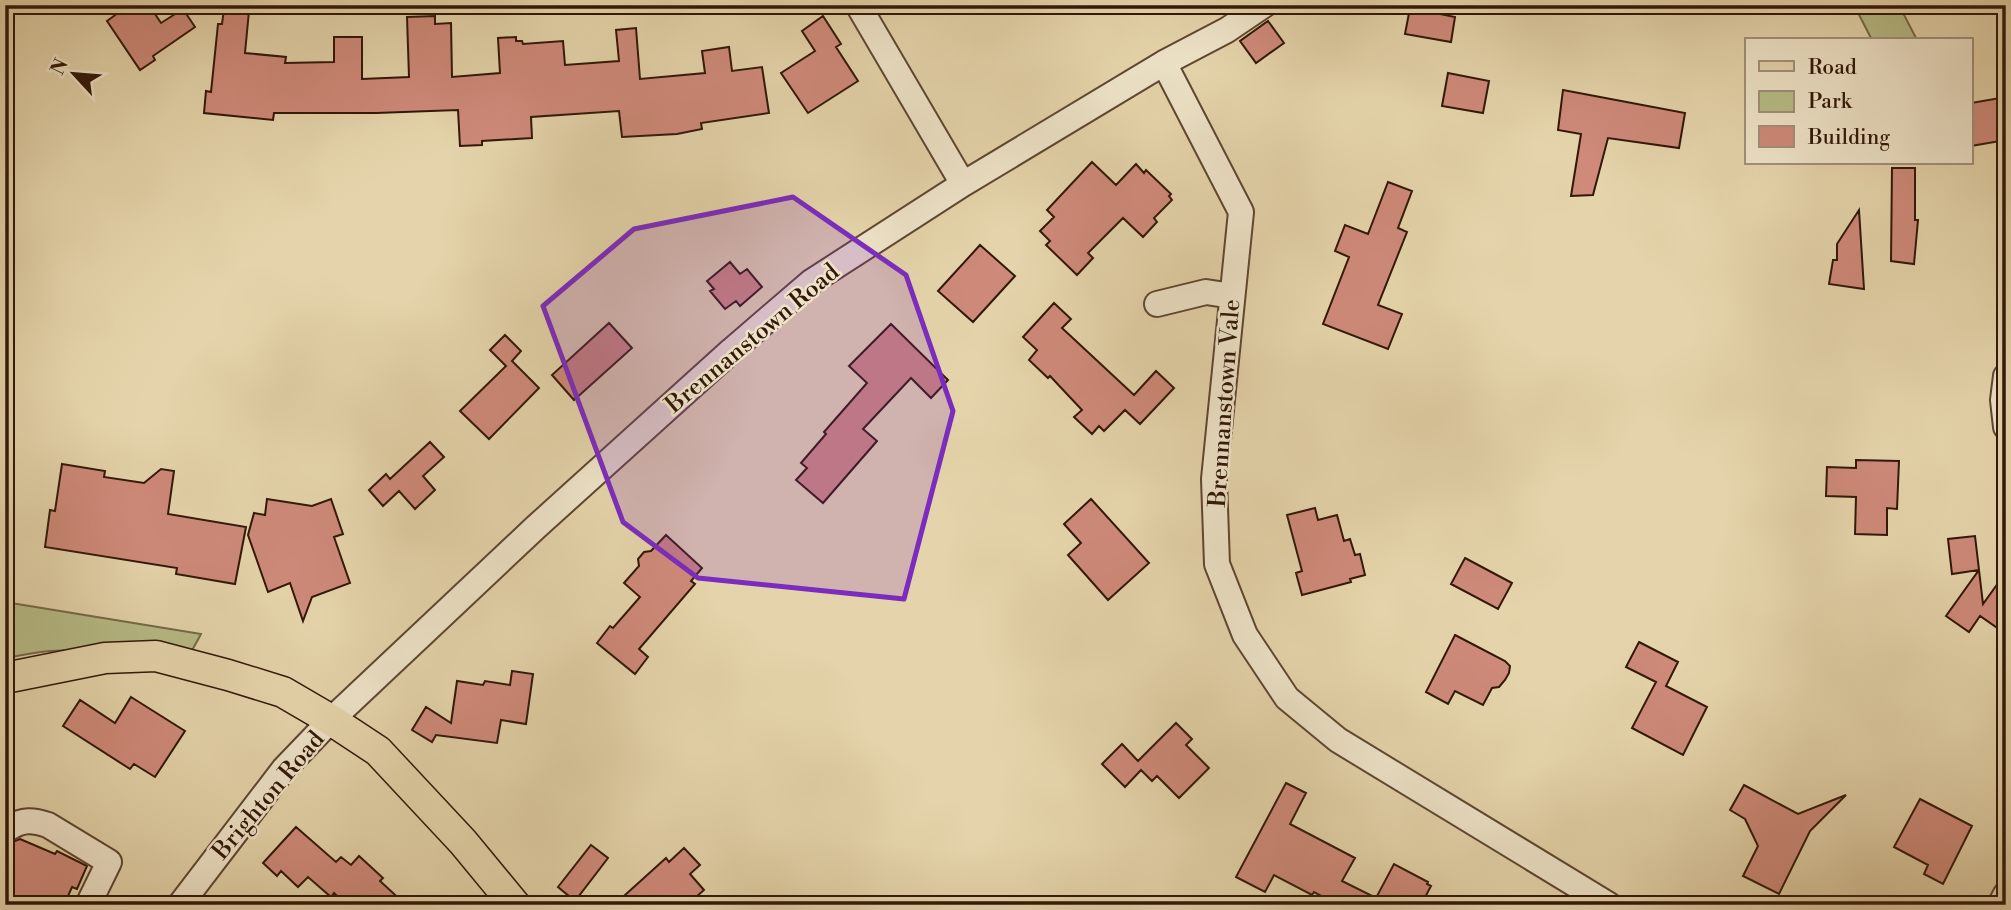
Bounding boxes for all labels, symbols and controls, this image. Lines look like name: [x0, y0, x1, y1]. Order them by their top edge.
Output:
north arrow: [38, 38, 108, 108]
legend: [1745, 38, 1972, 164]
text: N: [46, 55, 74, 79]
text: Road: [1808, 55, 1857, 81]
text: Park: [1808, 89, 1853, 115]
text: Building: [1807, 125, 1890, 151]
street label: Brennanstown Road: [659, 257, 846, 421]
street label: Brennanstown Vale: [1203, 298, 1247, 509]
street label: Brighton Road: [206, 725, 332, 867]

